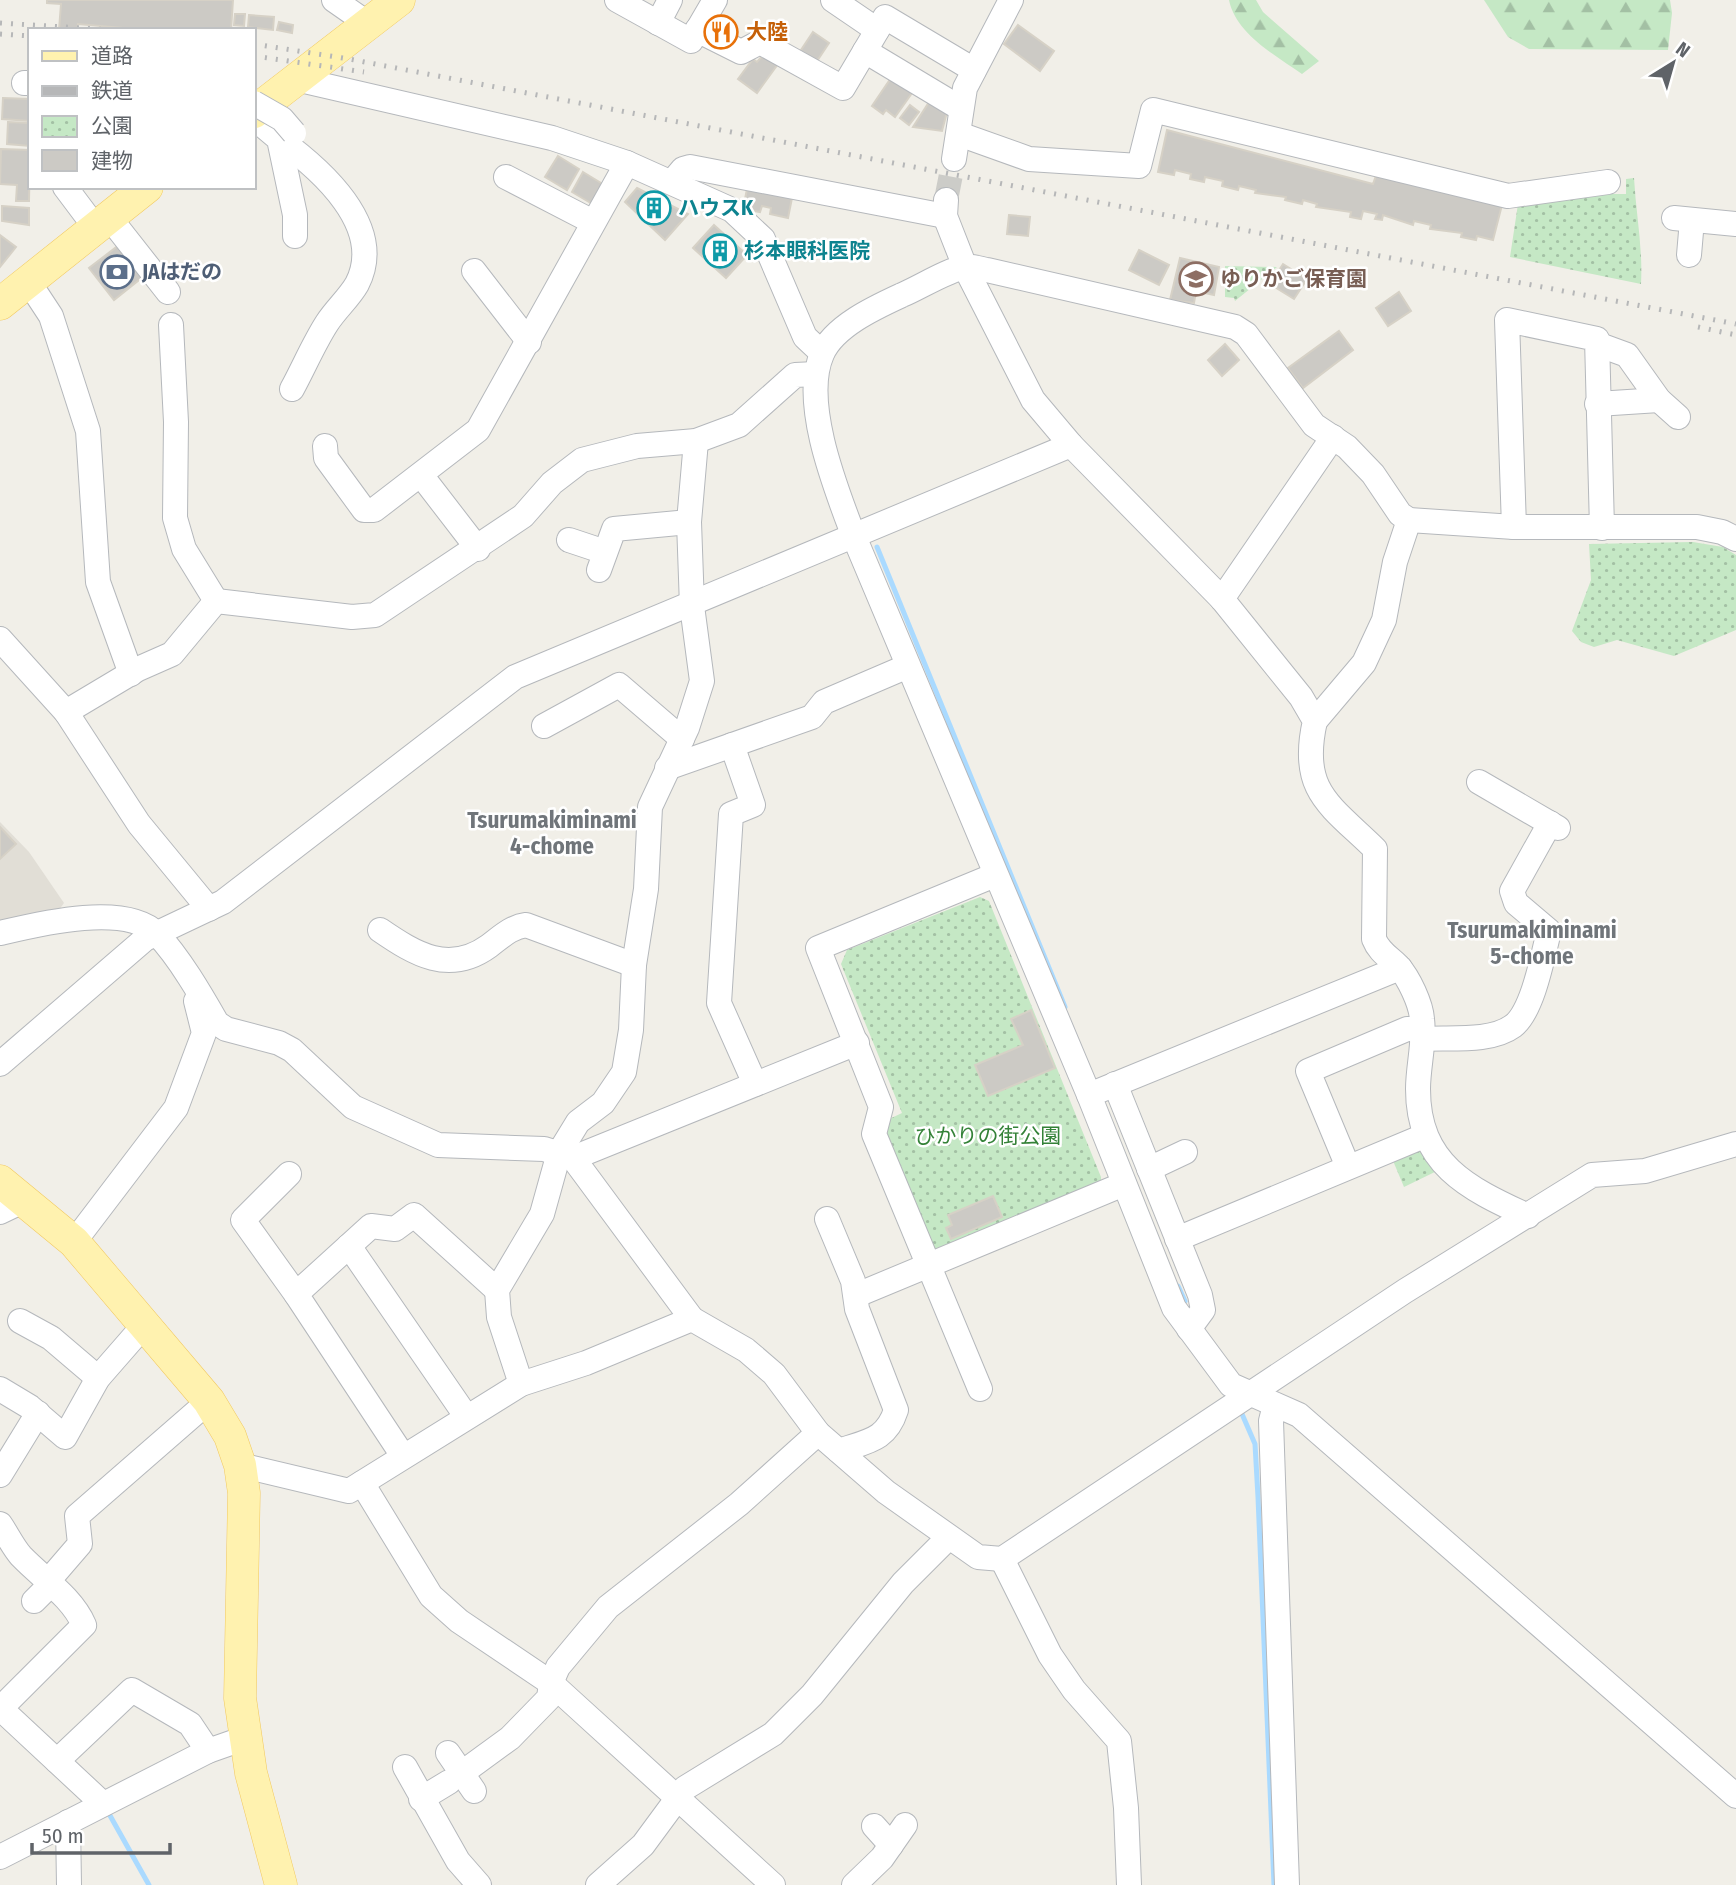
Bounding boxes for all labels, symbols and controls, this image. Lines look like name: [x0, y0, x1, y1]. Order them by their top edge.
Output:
restaurant icon: 大陸: [702, 13, 740, 51]
place label: 大陸: [746, 19, 788, 45]
legend: [28, 28, 256, 189]
north arrow: [1638, 28, 1708, 98]
text: N: [1671, 37, 1694, 62]
text: 道路: [91, 43, 133, 69]
text: 鉄道: [91, 78, 133, 104]
text: 公園: [91, 113, 133, 139]
text: 建物: [91, 148, 133, 174]
building icon: ハウスK: [635, 189, 673, 227]
place label: ハウスK: [678, 195, 754, 221]
building icon: 杉本眼科医院: [701, 232, 739, 270]
place label: 杉本眼科医院: [744, 238, 870, 264]
bank icon: JAはだの: [98, 253, 136, 291]
place label: JAはだの: [141, 259, 222, 285]
school or university icon: ゆりかご保育園: [1177, 260, 1215, 298]
place label: ゆりかご保育園: [1220, 266, 1367, 292]
district label: Tsurumakiminami 4-chome: [467, 806, 637, 860]
district label: Tsurumakiminami 5-chome: [1447, 916, 1617, 970]
park label: ひかりの街公園: [915, 1123, 1062, 1149]
scale bar: [32, 1812, 170, 1856]
text: 50 m: [42, 1823, 84, 1849]

